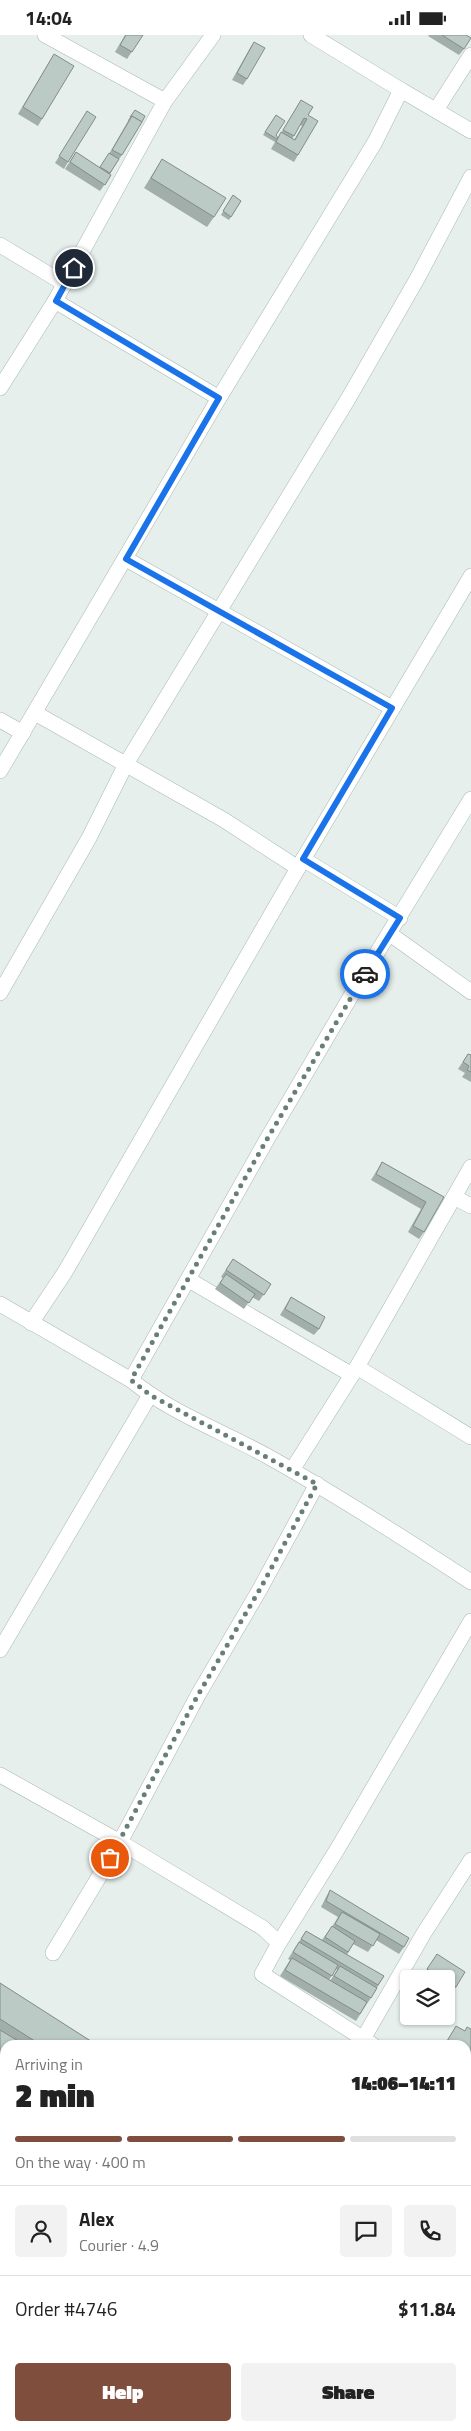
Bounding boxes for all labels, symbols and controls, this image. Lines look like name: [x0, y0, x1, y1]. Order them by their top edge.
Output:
text: 14:04: [25, 3, 72, 32]
pin: [53, 247, 95, 289]
icon: home: [60, 254, 88, 282]
courier: [340, 949, 390, 999]
icon: car: [351, 960, 379, 988]
pin: [89, 1837, 131, 1879]
icon: bag: [96, 1844, 124, 1872]
map controls: [400, 1970, 455, 2025]
button: layers: [400, 1970, 455, 2025]
text: Arriving in: [15, 2052, 83, 2076]
text: 14:06–14:11: [351, 2068, 456, 2097]
text: 2 min: [15, 2071, 95, 2119]
text: On the way · 400 m: [15, 2150, 146, 2174]
text: Alex: [79, 2204, 114, 2233]
button: person: [15, 2205, 67, 2257]
button: chat: [340, 2205, 392, 2257]
button: phone: [404, 2205, 456, 2257]
text: Courier · 4.9: [79, 2233, 159, 2257]
text: Order #4746: [15, 2294, 117, 2323]
text: $11.84: [398, 2294, 456, 2323]
button: Help: [15, 2363, 231, 2421]
button: Share: [241, 2363, 456, 2421]

